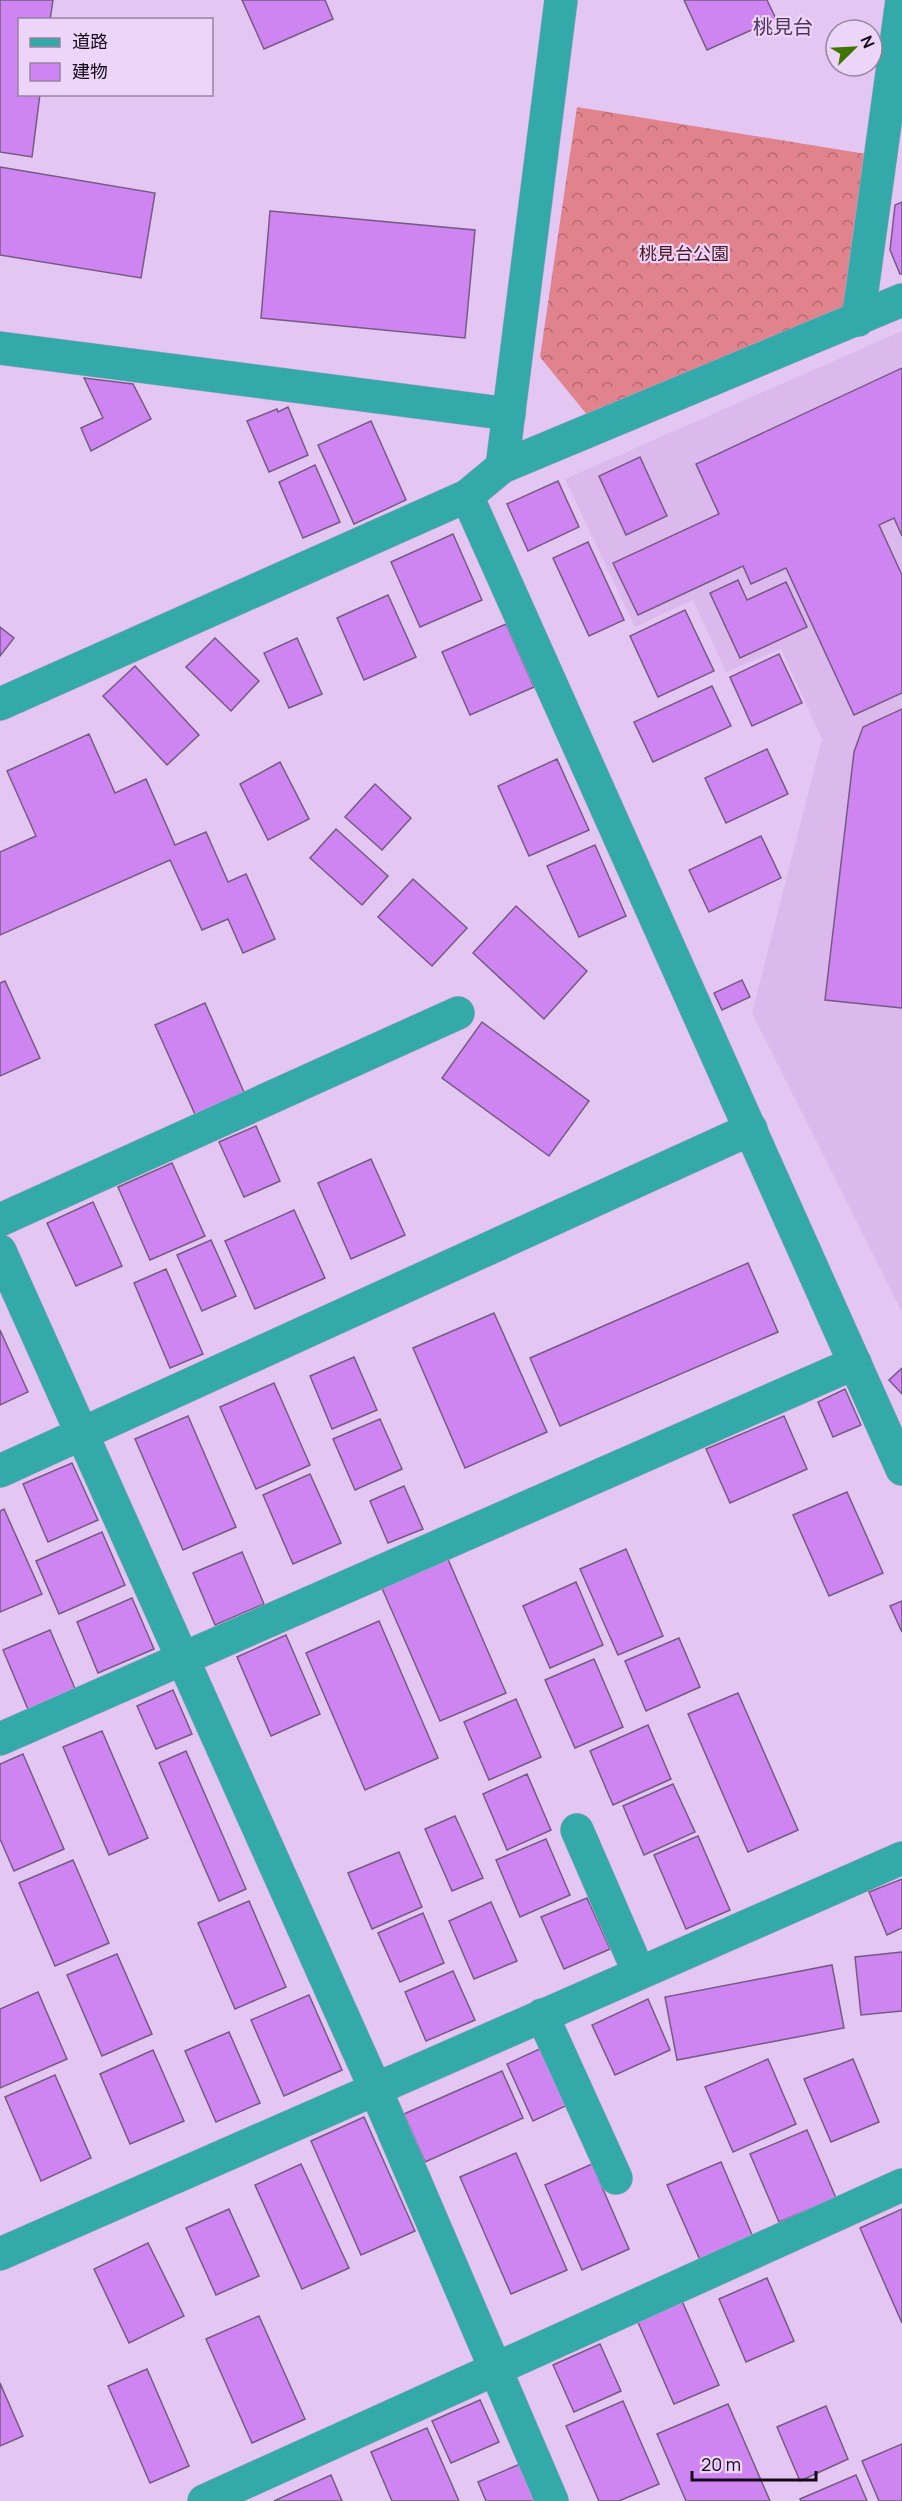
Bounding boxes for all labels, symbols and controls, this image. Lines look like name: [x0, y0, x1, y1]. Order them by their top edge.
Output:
district label: 桃見台: [753, 13, 813, 40]
legend: [18, 18, 213, 96]
north arrow: [824, 18, 884, 78]
text: 道路: [72, 29, 108, 53]
text: N: [855, 32, 880, 52]
text: 建物: [72, 59, 108, 83]
park label: 桃見台公園: [639, 241, 729, 265]
scale bar: [692, 2444, 816, 2482]
text: 20 m: [701, 2452, 741, 2476]

